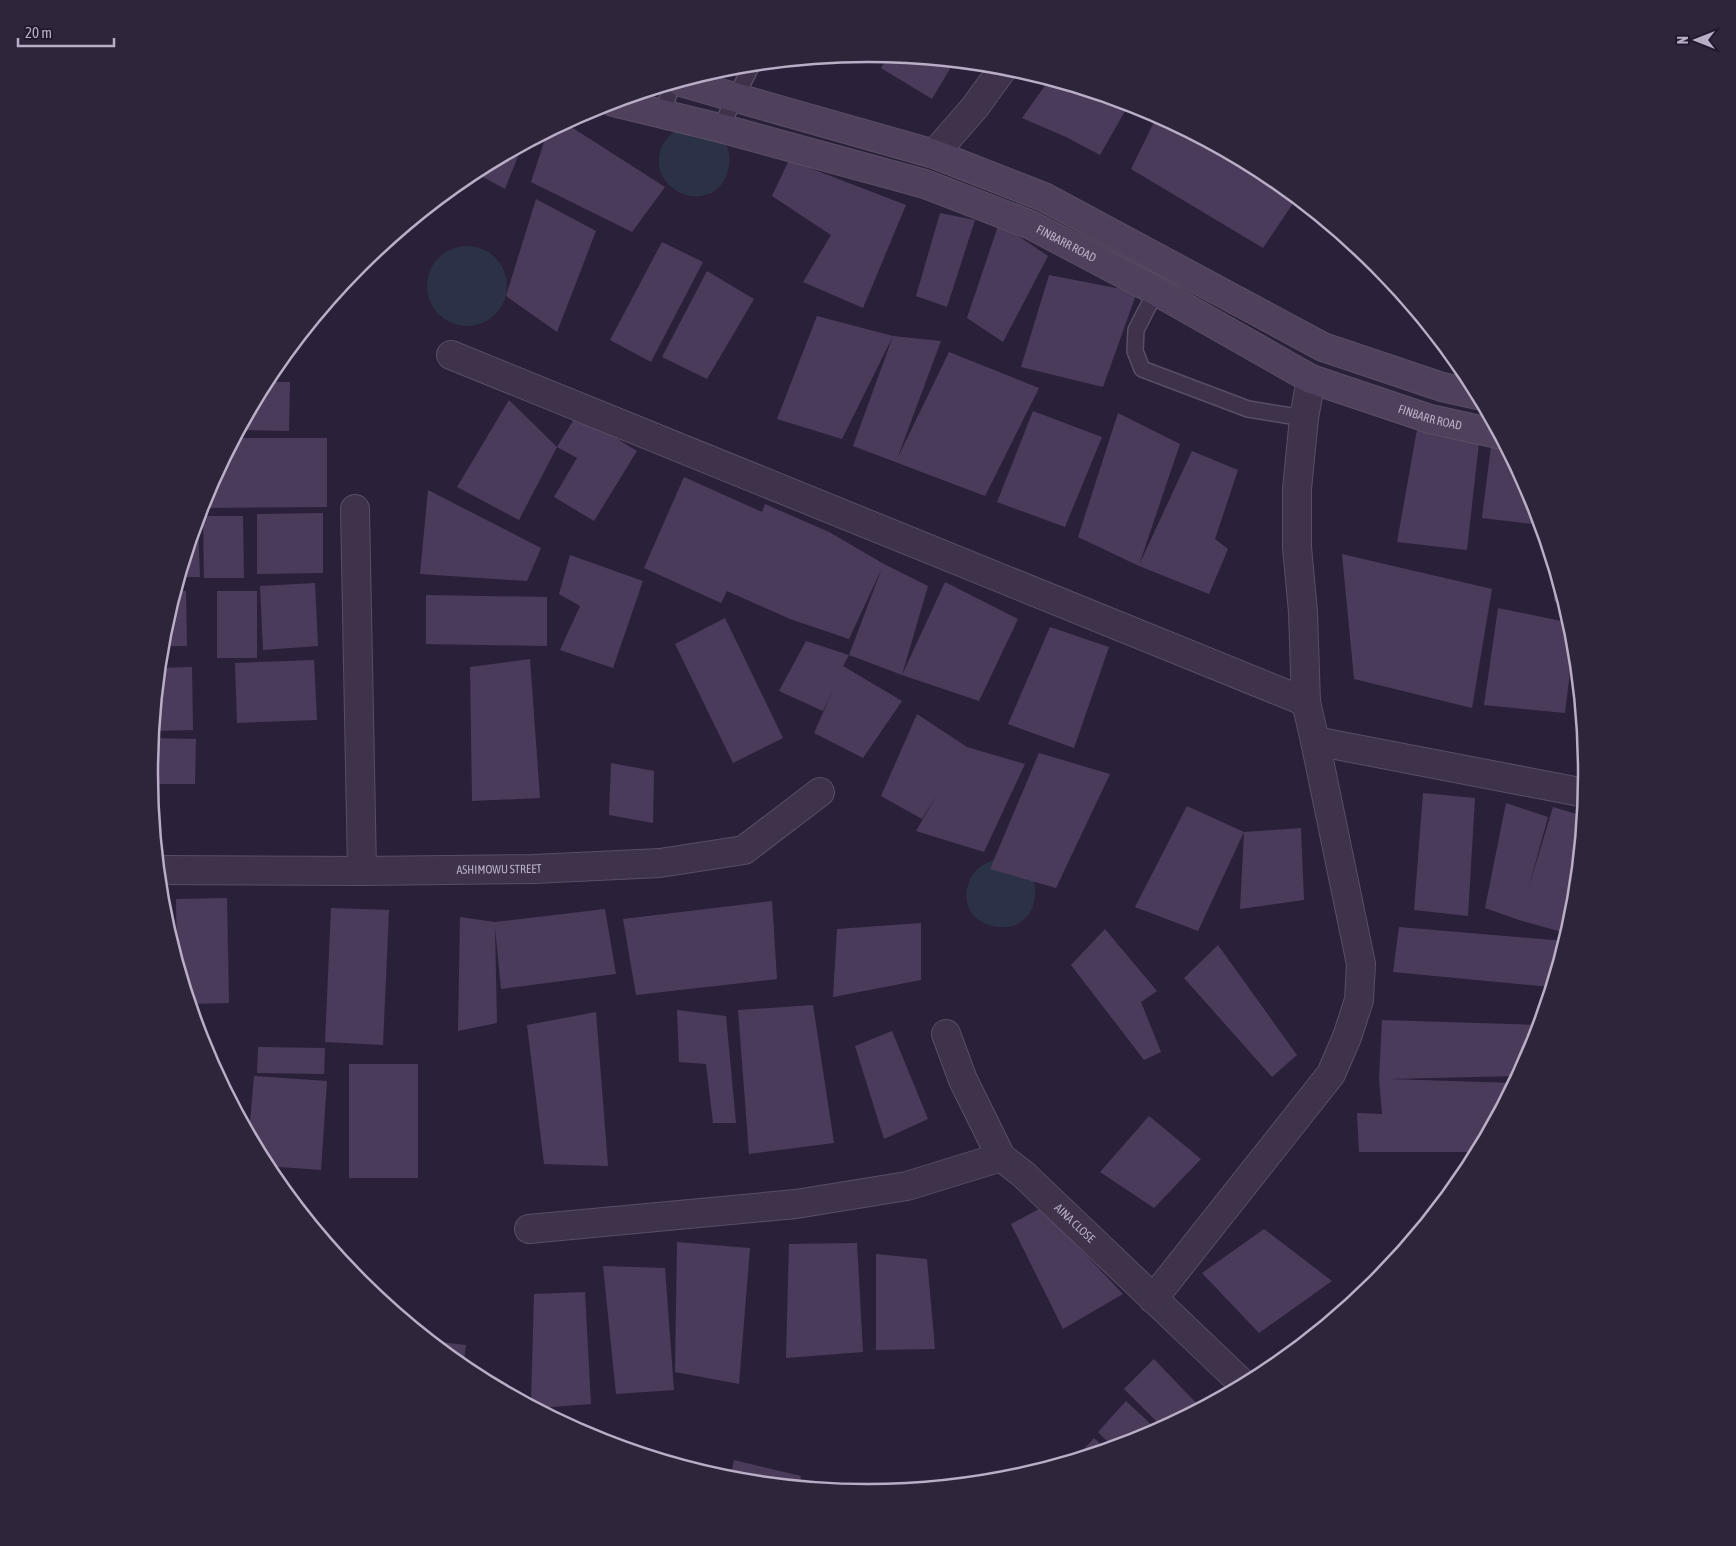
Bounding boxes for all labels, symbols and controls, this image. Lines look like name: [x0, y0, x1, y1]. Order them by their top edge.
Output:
scale bar: [18, 15, 114, 47]
north arrow: [1671, 15, 1721, 65]
text: 20 m: [25, 24, 52, 41]
text: N: [1675, 36, 1691, 44]
street label: FINBARR ROAD: [1034, 222, 1099, 265]
street label: FINBARR ROAD: [1396, 402, 1463, 433]
street label: ASHIMOWU STREET: [456, 862, 543, 877]
street label: AINA CLOSE: [1051, 1201, 1098, 1246]

